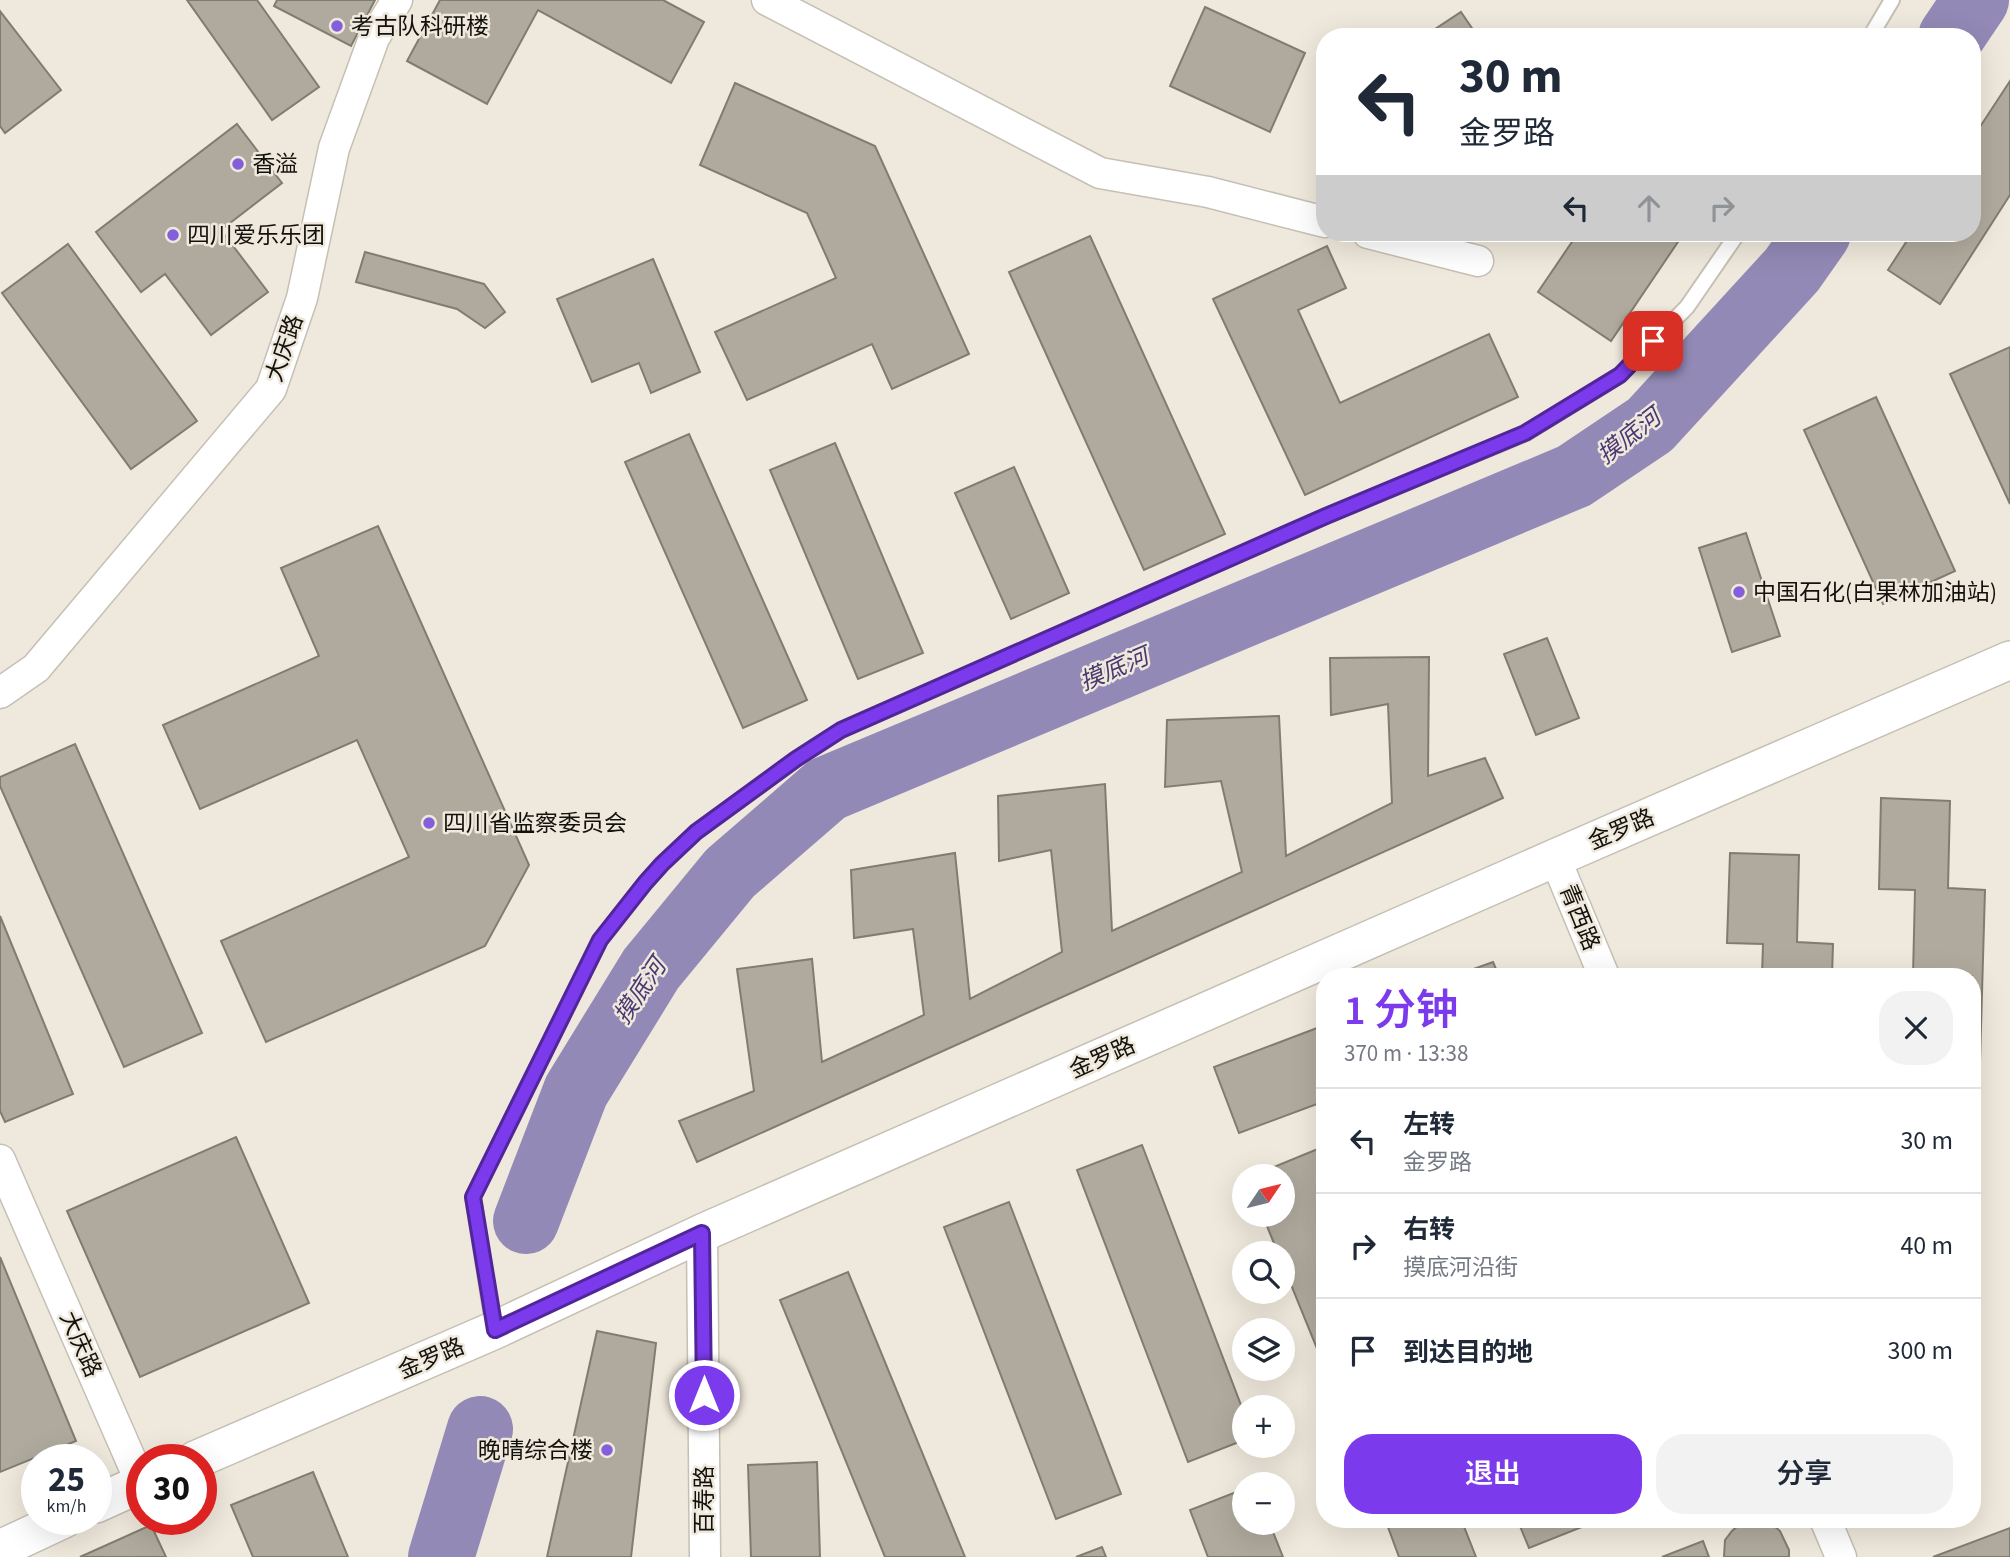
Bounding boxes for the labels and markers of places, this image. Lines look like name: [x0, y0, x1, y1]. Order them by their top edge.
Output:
place label: 考古队科研楼: [351, 10, 489, 43]
marker: 考古队科研楼: [329, 18, 345, 34]
place label: 香溢: [252, 148, 298, 181]
marker: 香溢: [230, 156, 246, 172]
place label: 四川爱乐乐团: [187, 219, 325, 252]
marker: 四川爱乐乐团: [165, 227, 181, 243]
pin: [1623, 311, 1683, 371]
place label: 中国石化(白果林加油站): [1753, 576, 1997, 609]
marker: 中国石化(白果林加油站): [1731, 584, 1747, 600]
place label: 四川省监察委员会: [443, 807, 627, 840]
marker: 四川省监察委员会: [421, 815, 437, 831]
place label: 晚晴综合楼: [478, 1434, 593, 1467]
marker: 晚晴综合楼: [599, 1442, 615, 1458]

